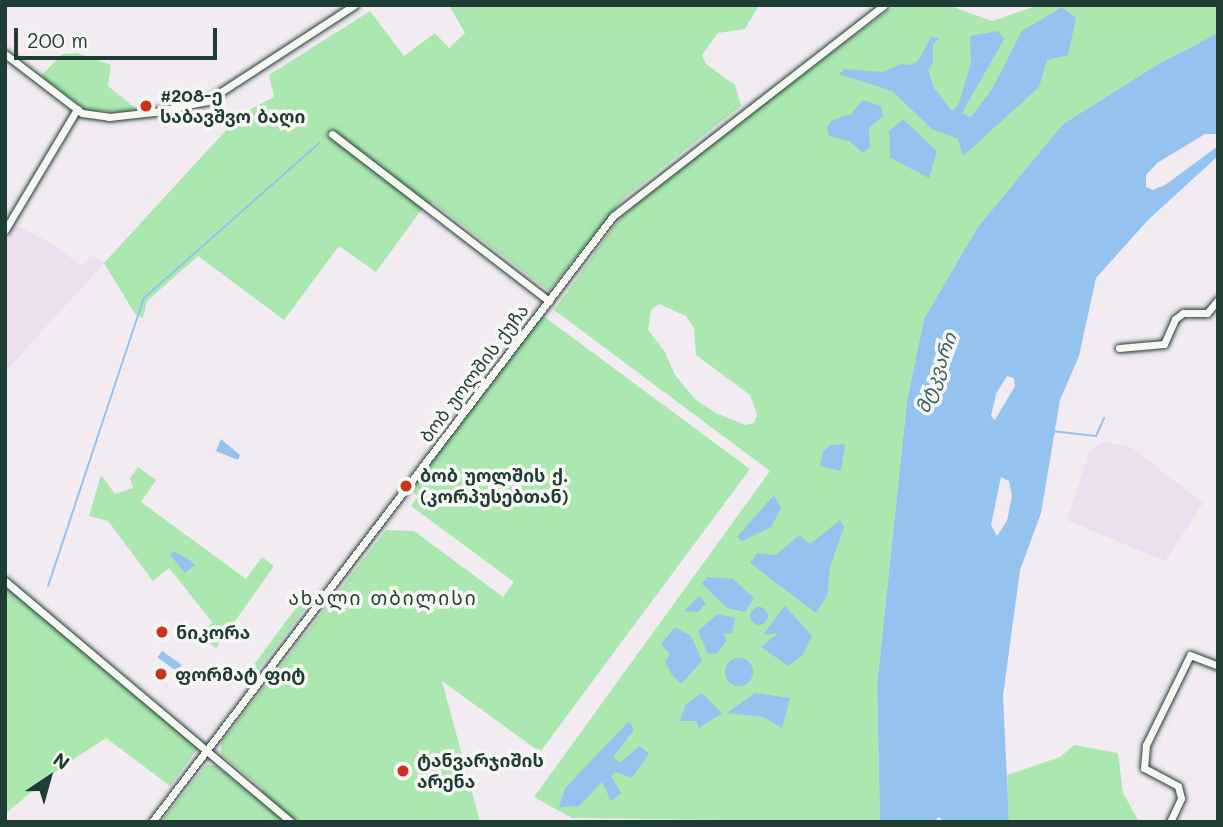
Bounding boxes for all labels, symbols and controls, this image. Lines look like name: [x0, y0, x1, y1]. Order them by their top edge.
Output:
scale bar: [18, 14, 220, 58]
text: 200 m: [27, 26, 88, 53]
place label: #208-ე საბავშვო ბაღი: [160, 85, 305, 128]
marker: #208-ე საბავშვო ბაღი: [138, 98, 154, 114]
street label: ბობ უოლშის ქუჩა: [415, 300, 533, 446]
water label: მტკვარი: [911, 330, 961, 416]
place label: ბობ უოლშის ქ. (კორპუსებთან): [420, 465, 569, 508]
marker: ბობ უოლშის ქ. (კორპუსებთან): [398, 478, 414, 494]
district label: ახალი თბილისი: [290, 587, 476, 609]
place label: ნიკორა: [176, 621, 250, 643]
marker: ნიკორა: [154, 624, 170, 640]
place label: ფორმატ ფიტ: [175, 663, 305, 685]
marker: ფორმატ ფიტ: [153, 666, 169, 682]
north arrow: [14, 743, 84, 813]
text: N: [48, 746, 75, 775]
place label: ტანვარჯიშის არენა: [417, 750, 544, 792]
marker: ტანვარჯიშის არენა: [395, 763, 411, 779]

